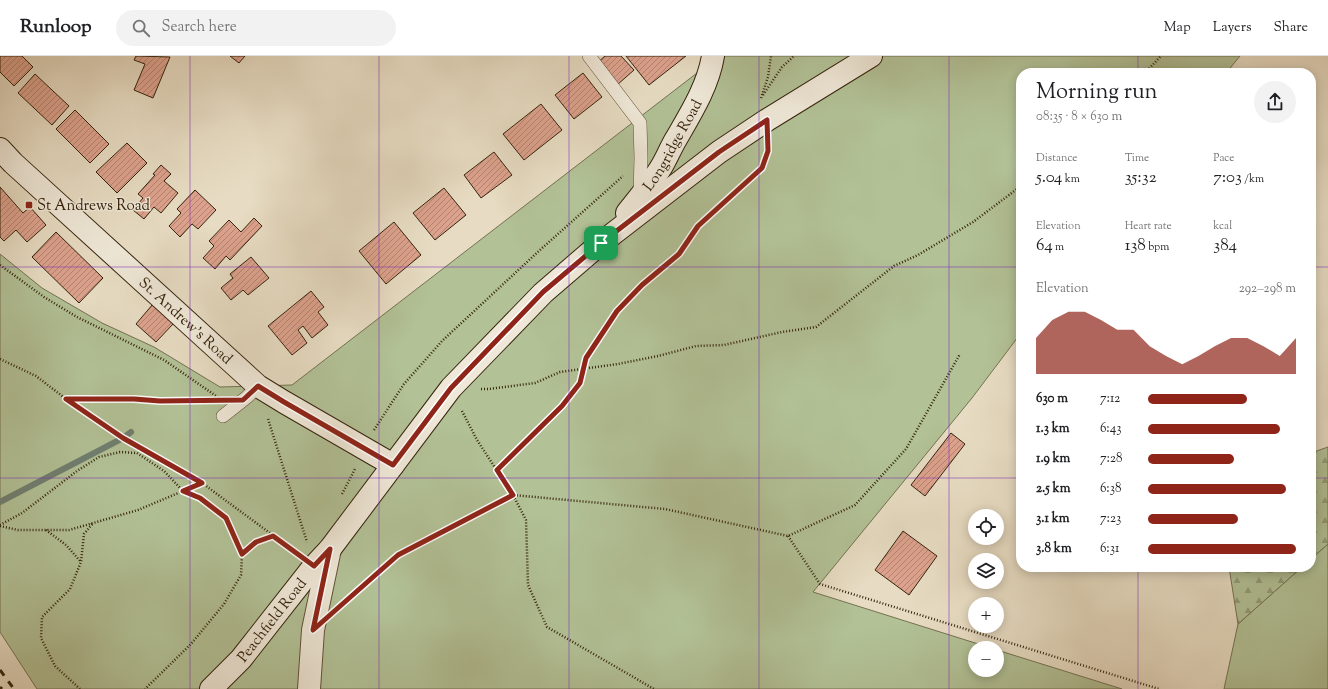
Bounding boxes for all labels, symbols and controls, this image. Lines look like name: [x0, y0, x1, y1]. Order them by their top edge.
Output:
search box: [116, 10, 396, 46]
text: Runloop: [20, 14, 92, 41]
icon: search: [130, 17, 152, 39]
text: Search here: [162, 17, 237, 38]
text: Map: [1164, 18, 1191, 38]
text: Layers: [1213, 18, 1251, 38]
text: Share: [1273, 18, 1308, 38]
text: Morning run: [1036, 77, 1158, 109]
button: share: [1254, 81, 1296, 123]
street label: Longridge Road: [639, 96, 709, 196]
text: 08:35 · 8 × 630 m: [1036, 108, 1122, 126]
text: Distance: [1036, 150, 1077, 166]
text: Time: [1125, 150, 1149, 166]
text: Pace: [1213, 150, 1234, 166]
text: 5.04: [1036, 166, 1062, 190]
text: 35:32: [1125, 166, 1157, 190]
text: 7:03: [1213, 166, 1242, 190]
text: km: [1062, 171, 1080, 187]
text: /km: [1242, 171, 1264, 187]
place label: St Andrews Road: [37, 196, 150, 217]
marker: St Andrews Road: [24, 200, 34, 210]
text: Elevation: [1036, 218, 1081, 234]
text: Heart rate: [1125, 218, 1172, 234]
text: kcal: [1213, 218, 1232, 234]
pin: [584, 226, 618, 260]
icon: arrive: [590, 232, 612, 254]
text: 64: [1036, 234, 1053, 258]
text: 138: [1125, 234, 1146, 258]
text: 384: [1213, 234, 1237, 258]
text: m: [1053, 239, 1064, 255]
text: bpm: [1146, 239, 1169, 255]
street label: St. Andrew's Road: [133, 273, 237, 370]
text: Elevation: [1036, 280, 1089, 298]
text: 292–298 m: [1239, 280, 1296, 298]
text: 630 m: [1036, 390, 1068, 408]
text: 7:12: [1100, 390, 1120, 408]
text: 1.3 km: [1036, 420, 1070, 438]
text: 6:43: [1100, 420, 1122, 438]
text: 1.9 km: [1036, 450, 1070, 468]
text: 7:28: [1100, 450, 1122, 468]
text: 2.5 km: [1036, 480, 1070, 498]
text: 6:38: [1100, 480, 1121, 498]
map controls: [968, 509, 1004, 677]
button: locate: [968, 509, 1004, 545]
text: 3.1 km: [1036, 510, 1070, 528]
text: 7:23: [1100, 510, 1121, 528]
text: 3.8 km: [1036, 540, 1072, 558]
text: 6:31: [1100, 540, 1119, 558]
button: layers: [968, 553, 1004, 589]
street label: Peachfield Road: [233, 574, 313, 667]
button: +: [968, 597, 1004, 633]
button: −: [968, 641, 1004, 677]

